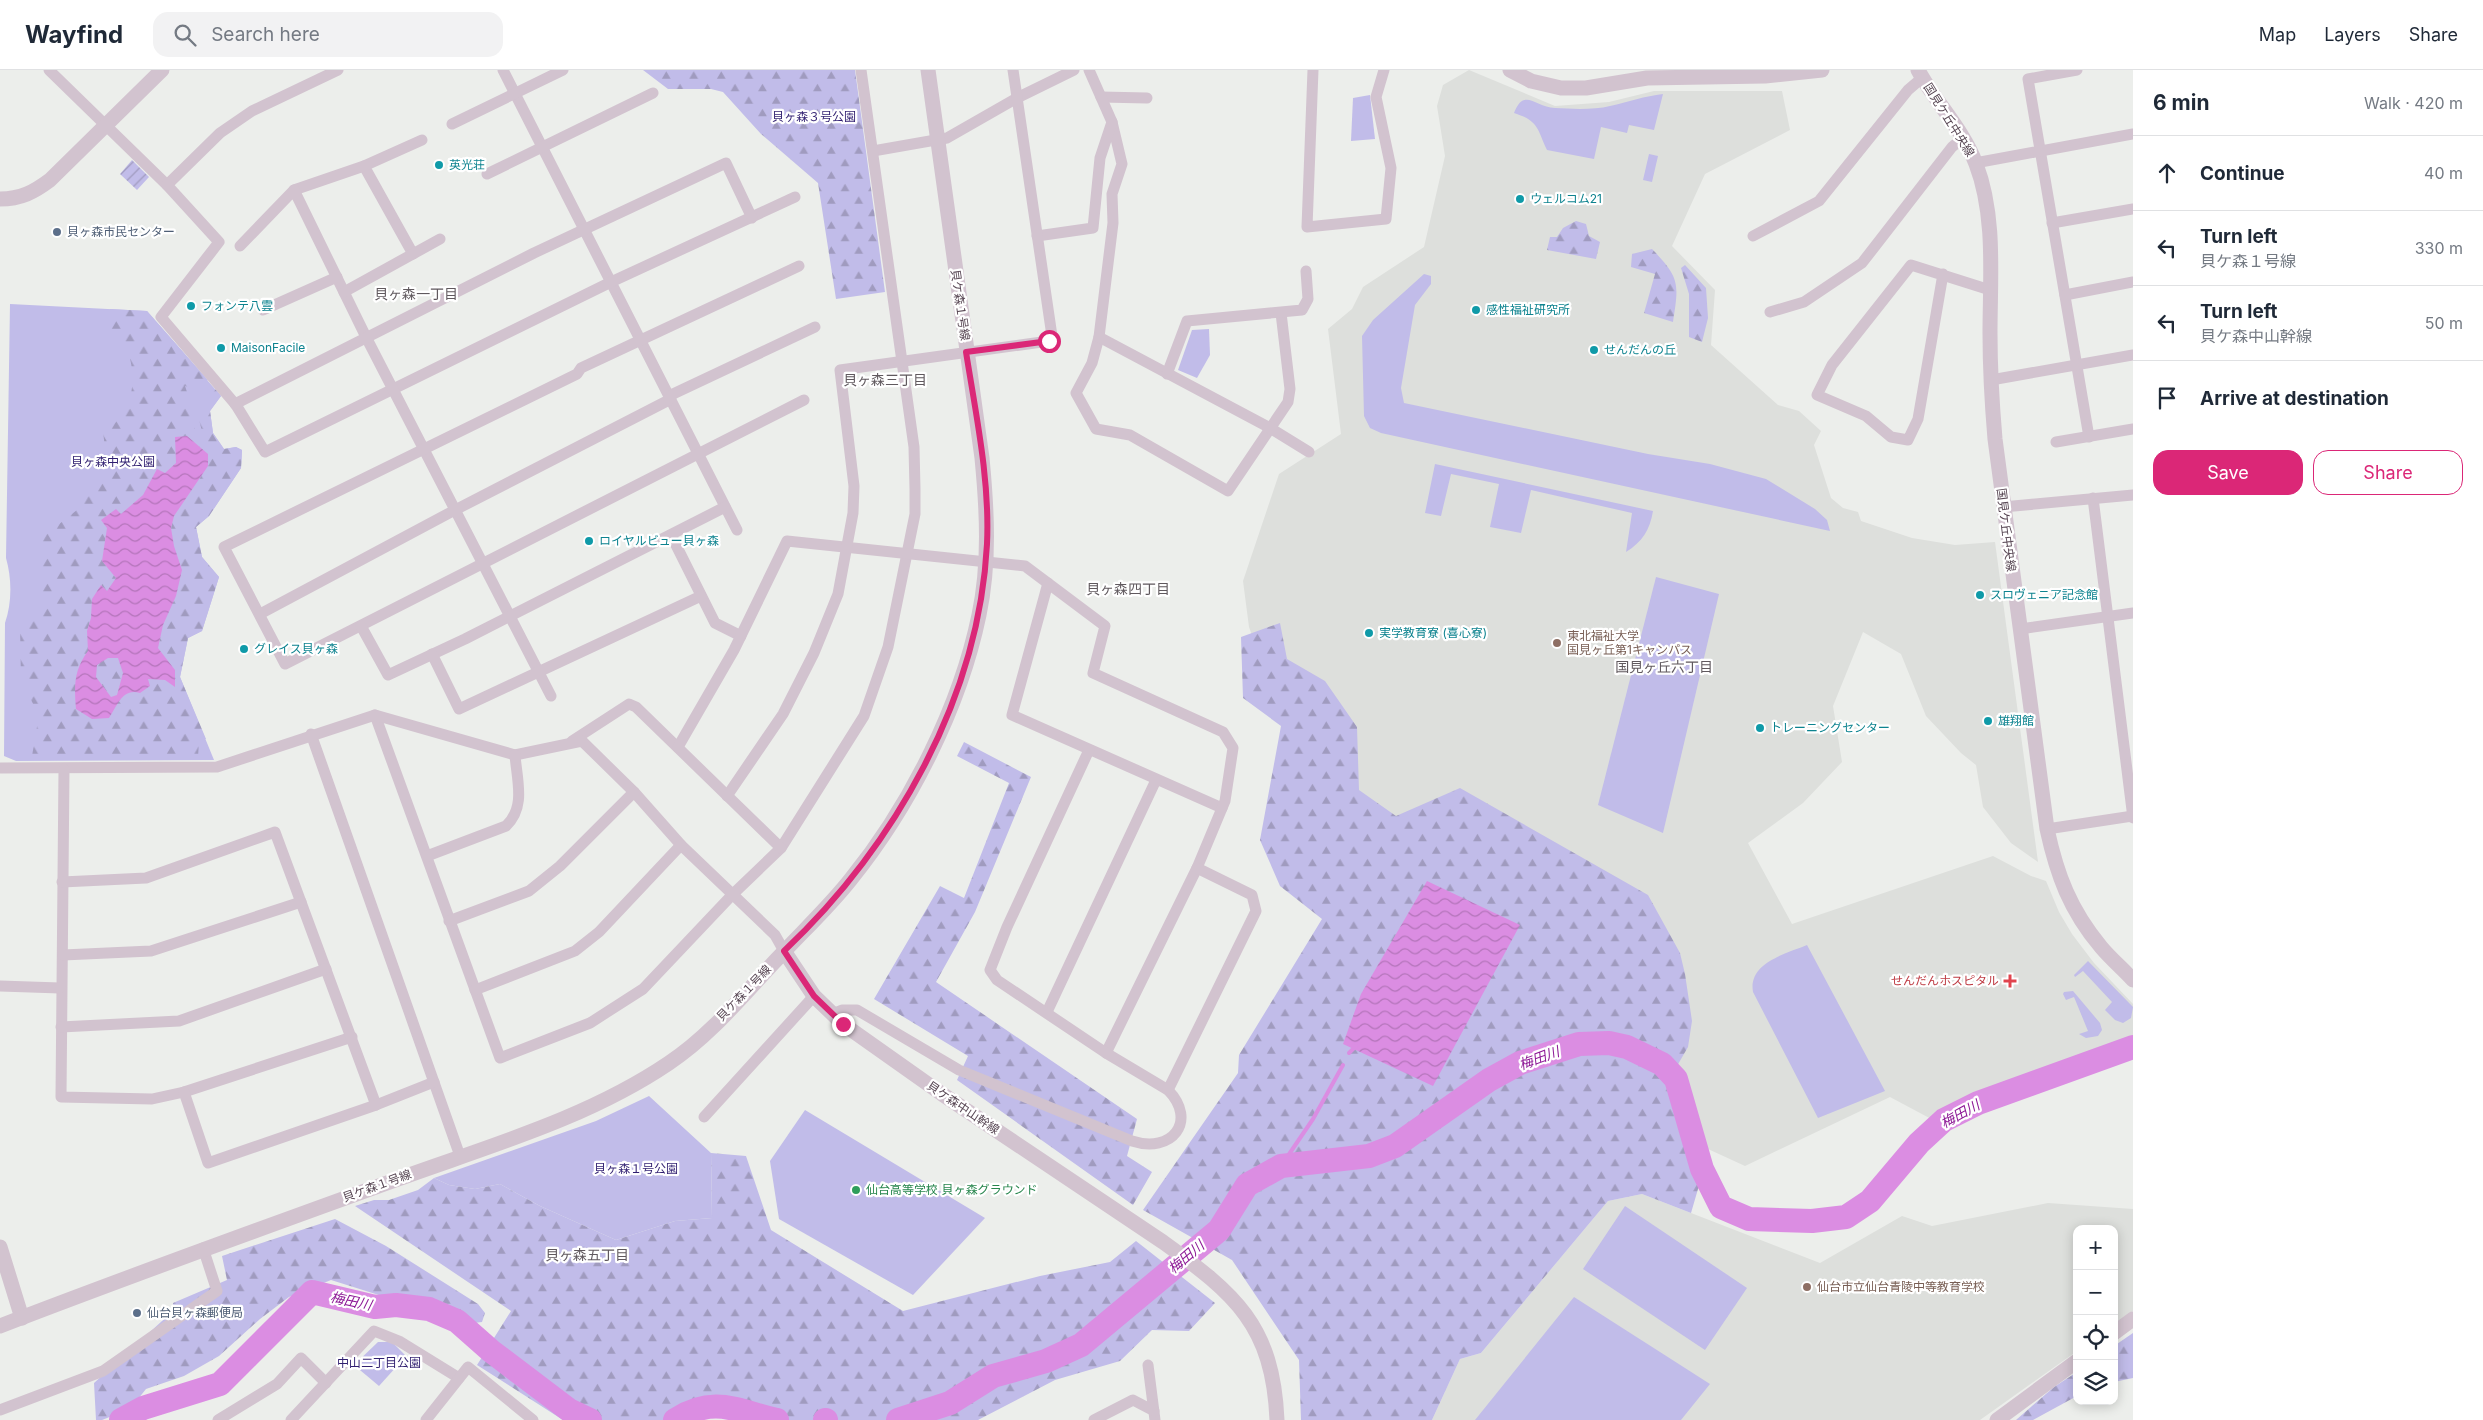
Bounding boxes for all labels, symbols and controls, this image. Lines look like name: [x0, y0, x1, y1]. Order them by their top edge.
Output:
search box: [153, 12, 503, 57]
text: Wayfind: [25, 20, 123, 49]
icon: search: [171, 21, 199, 49]
text: Search here: [211, 23, 320, 46]
text: Map: [2259, 24, 2296, 45]
text: Layers: [2324, 24, 2381, 45]
text: Share: [2409, 24, 2458, 45]
street label: 国見ケ丘中央線: [1921, 80, 1978, 159]
text: 6 min: [2153, 90, 2210, 115]
text: Walk · 420 m: [2364, 93, 2463, 113]
park label: 貝ヶ森３号公園: [772, 109, 856, 124]
place label: 英光荘: [449, 157, 485, 172]
marker: 英光荘: [433, 159, 445, 171]
icon: ahead: [2153, 159, 2181, 187]
text: Continue: [2200, 162, 2285, 185]
text: 40 m: [2424, 163, 2463, 183]
place label: ウェルコム21: [1530, 191, 1602, 206]
marker: ウェルコム21: [1514, 193, 1526, 205]
place label: 貝ヶ森市民センター: [67, 224, 175, 239]
text: Turn left: [2200, 225, 2278, 248]
marker: 貝ヶ森市民センター: [51, 226, 63, 238]
icon: left: [2153, 234, 2181, 262]
text: 330 m: [2415, 238, 2463, 258]
text: 貝ケ森１号線: [2200, 251, 2296, 271]
street label: 貝ケ森１号線: [948, 268, 973, 342]
district label: 貝ヶ森一丁目: [374, 285, 458, 302]
place label: フォンテ八雲: [201, 298, 273, 313]
marker: フォンテ八雲: [185, 300, 197, 312]
text: Turn left: [2200, 300, 2278, 323]
place label: 感性福祉研究所: [1486, 302, 1570, 317]
marker: 感性福祉研究所: [1470, 304, 1482, 316]
icon: left: [2153, 309, 2181, 337]
text: 50 m: [2425, 313, 2463, 333]
text: 貝ケ森中山幹線: [2200, 326, 2312, 346]
route start: [1038, 330, 1061, 353]
place label: MaisonFacile: [231, 340, 305, 355]
marker: MaisonFacile: [215, 342, 227, 354]
place label: せんだんの丘: [1604, 342, 1676, 357]
marker: せんだんの丘: [1588, 344, 1600, 356]
district label: 貝ヶ森三丁目: [843, 371, 927, 388]
icon: arrive: [2153, 384, 2181, 412]
text: Arrive at destination: [2200, 387, 2389, 410]
button: Save: [2153, 450, 2303, 495]
button: Share: [2313, 450, 2463, 495]
park label: 貝ヶ森中央公園: [71, 454, 155, 469]
street label: 国見ケ丘中央線: [1994, 487, 2019, 573]
place label: ロイヤルビュー貝ヶ森: [599, 533, 719, 548]
marker: ロイヤルビュー貝ヶ森: [583, 535, 595, 547]
district label: 貝ヶ森四丁目: [1086, 580, 1170, 597]
place label: スロヴェニア記念館: [1990, 587, 2098, 602]
marker: スロヴェニア記念館: [1974, 589, 1986, 601]
place label: 実学教育寮 (喜心寮): [1379, 625, 1487, 640]
marker: 実学教育寮 (喜心寮): [1363, 627, 1375, 639]
place label: 東北福祉大学 国見ヶ丘第1キャンパス: [1567, 628, 1692, 657]
marker: 東北福祉大学 国見ヶ丘第1キャンパス: [1551, 637, 1563, 649]
place label: グレイス貝ヶ森: [254, 641, 338, 656]
marker: グレイス貝ヶ森: [238, 643, 250, 655]
district label: 国見ヶ丘六丁目: [1615, 658, 1713, 675]
place label: 雄翔館: [1998, 713, 2034, 728]
marker: 雄翔館: [1982, 715, 1994, 727]
place label: トレーニングセンター: [1770, 720, 1890, 735]
marker: トレーニングセンター: [1754, 722, 1766, 734]
street label: 貝ケ森１号線: [713, 962, 774, 1024]
place label: せんだんホスピタル: [1891, 973, 1999, 988]
marker: せんだんホスピタル: [2003, 974, 2017, 988]
route end: [832, 1013, 855, 1036]
water label: 梅田川: [1516, 1042, 1563, 1073]
street label: 貝ケ森中山幹線: [924, 1078, 1002, 1137]
water label: 梅田川: [1937, 1095, 1984, 1131]
park label: 貝ヶ森１号公園: [594, 1161, 678, 1176]
street label: 貝ケ森１号線: [340, 1166, 413, 1205]
place label: 仙台高等学校 貝ヶ森グラウンド: [866, 1182, 1037, 1197]
marker: 仙台高等学校 貝ヶ森グラウンド: [850, 1184, 862, 1196]
map controls: [2073, 1225, 2118, 1405]
button: +: [2073, 1225, 2118, 1270]
water label: 梅田川: [1164, 1235, 1209, 1277]
district label: 貝ヶ森五丁目: [545, 1246, 629, 1263]
button: −: [2073, 1270, 2118, 1315]
place label: 仙台市立仙台青陵中等教育学校: [1817, 1279, 1985, 1294]
marker: 仙台市立仙台青陵中等教育学校: [1801, 1281, 1813, 1293]
water label: 梅田川: [329, 1288, 375, 1314]
place label: 仙台貝ヶ森郵便局: [147, 1305, 243, 1320]
marker: 仙台貝ヶ森郵便局: [131, 1307, 143, 1319]
button: locate: [2073, 1315, 2118, 1360]
park label: 中山二丁目公園: [337, 1355, 421, 1370]
button: layers: [2073, 1360, 2118, 1405]

